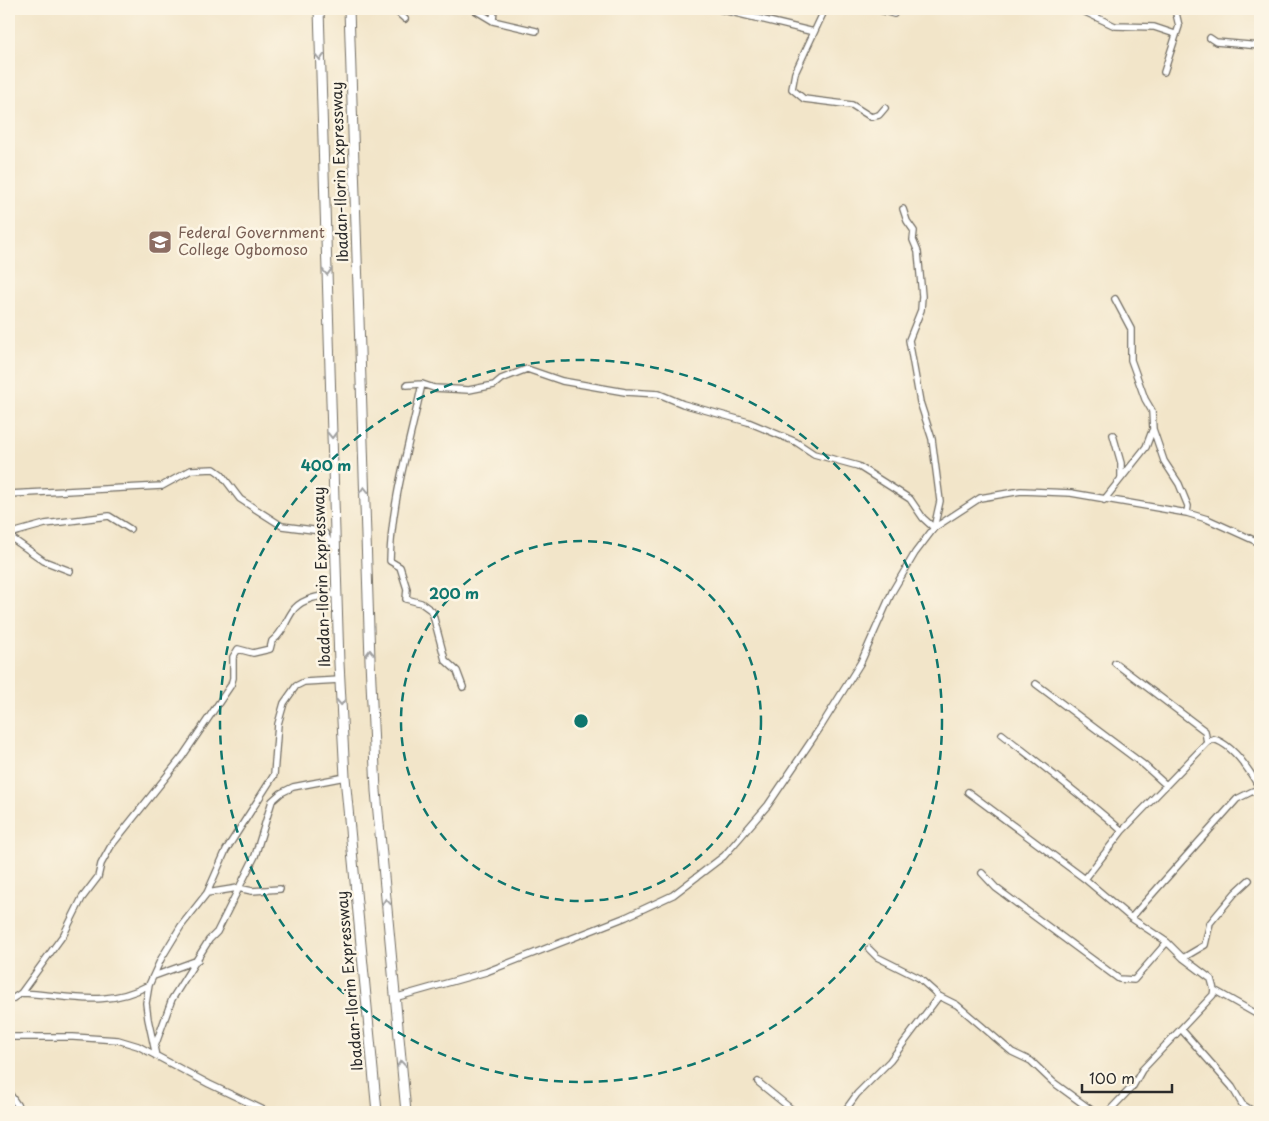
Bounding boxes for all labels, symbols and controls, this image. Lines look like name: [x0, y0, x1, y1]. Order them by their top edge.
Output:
one-way arrow: [315, 54, 326, 62]
street label: Ibadan-Ilorin Expressway: [324, 81, 353, 263]
place label: Federal Government College Ogbomoso: [178, 220, 325, 260]
school or university icon: Federal Government College Ogbomoso: [147, 229, 173, 255]
one-way arrow: [321, 269, 332, 277]
one-way arrow: [326, 431, 337, 439]
text: 400 m: [301, 453, 351, 476]
street label: Ibadan-Ilorin Expressway: [306, 486, 335, 668]
one-way arrow: [359, 486, 369, 494]
text: 200 m: [429, 581, 479, 604]
one-way arrow: [364, 648, 375, 656]
one-way arrow: [335, 698, 346, 706]
centre of rings: [572, 712, 590, 730]
street label: Ibadan-Ilorin Expressway: [329, 890, 368, 1072]
one-way arrow: [381, 898, 392, 906]
one-way arrow: [396, 1059, 407, 1067]
scale bar: [1082, 1061, 1172, 1093]
text: 100 m: [1089, 1066, 1135, 1089]

